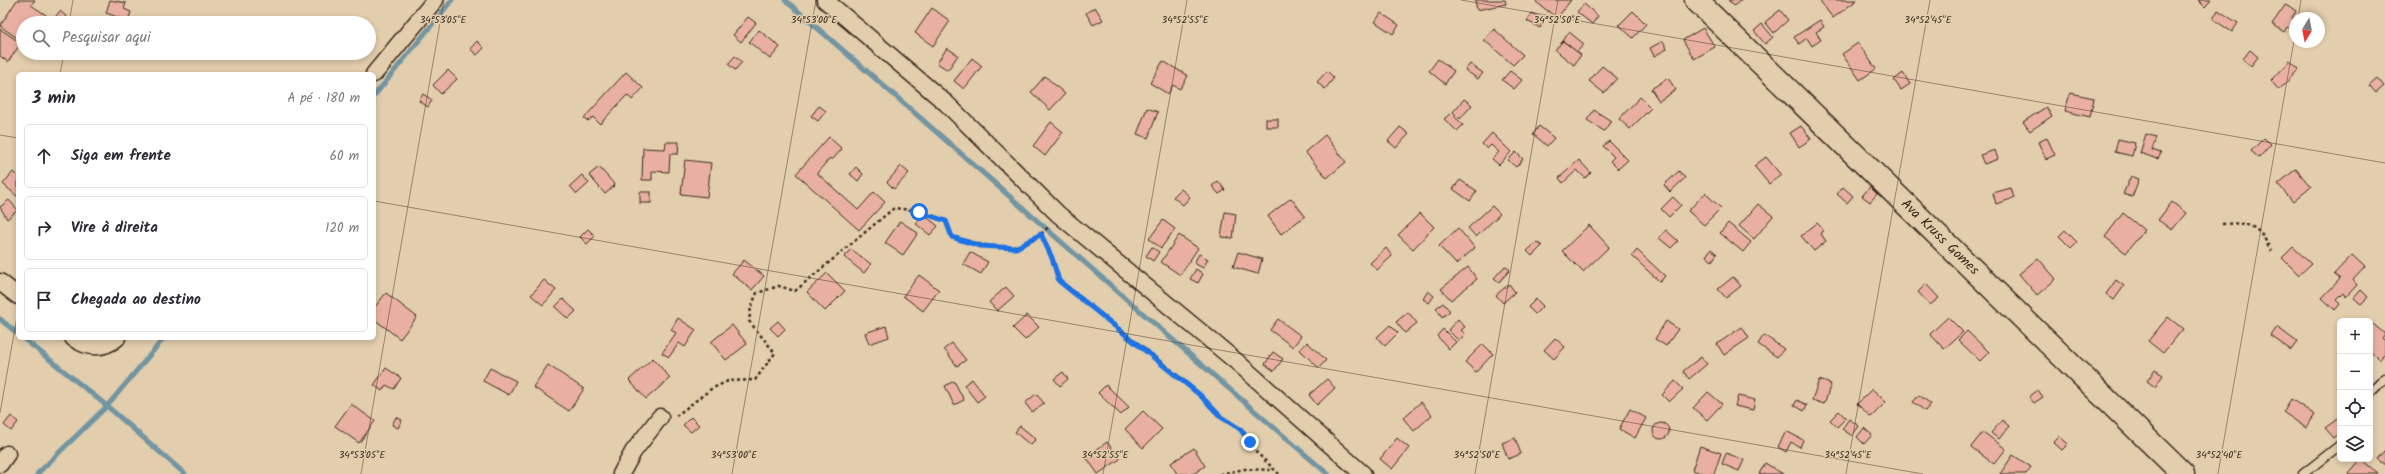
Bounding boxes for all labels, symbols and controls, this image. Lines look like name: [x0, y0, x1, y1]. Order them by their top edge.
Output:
text: 34°53'05"E: [420, 12, 467, 28]
text: 34°53'00"E: [791, 12, 838, 28]
text: 34°52'55"E: [1161, 12, 1210, 28]
text: 34°52'50"E: [1534, 12, 1582, 28]
text: 34°52'45"E: [1904, 12, 1953, 28]
north arrow: [2289, 12, 2325, 48]
search box: [16, 16, 376, 60]
text: Pesquisar aqui: [62, 26, 151, 50]
icon: search: [30, 27, 52, 49]
text: 3 min: [32, 85, 76, 112]
text: A pé · 180 m: [287, 88, 360, 109]
text: Siga em frente: [71, 144, 171, 168]
icon: ahead: [33, 145, 55, 167]
text: 60 m: [330, 146, 359, 167]
street label: Ava Kruss Gomes: [1896, 194, 1984, 280]
route start: [910, 203, 928, 221]
text: Vire à direita: [71, 216, 158, 240]
icon: right: [33, 217, 55, 239]
text: 120 m: [325, 218, 359, 239]
text: Chegada ao destino: [71, 288, 201, 312]
icon: arrive: [33, 289, 55, 311]
map controls: [2337, 318, 2373, 462]
button: +: [2337, 318, 2373, 354]
button: −: [2337, 354, 2373, 390]
button: locate: [2337, 390, 2373, 426]
button: layers: [2337, 426, 2373, 462]
route end: [1241, 433, 1259, 451]
text: 34°53'05"E: [339, 447, 386, 463]
text: 34°53'00"E: [711, 447, 758, 463]
text: 34°52'55"E: [1081, 447, 1130, 463]
text: 34°52'50"E: [1454, 447, 1502, 463]
text: 34°52'45"E: [1824, 447, 1873, 463]
text: 34°52'40"E: [2196, 447, 2244, 463]

